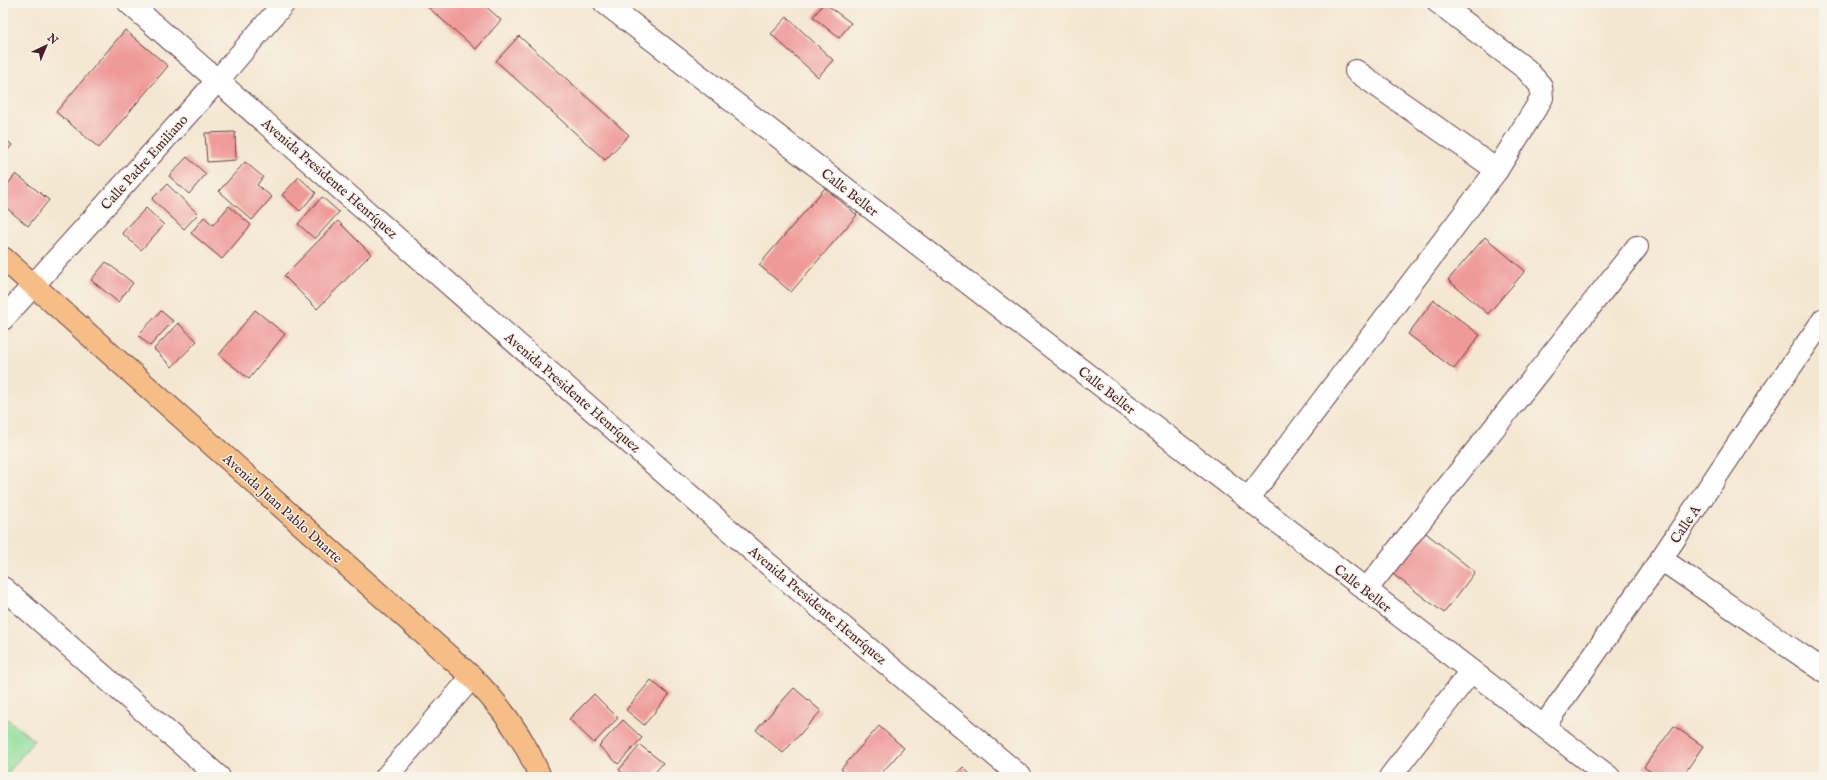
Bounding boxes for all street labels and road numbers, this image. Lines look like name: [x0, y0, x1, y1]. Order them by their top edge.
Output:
street label: Calle Padre Emiliano: [97, 111, 193, 214]
street label: Avenida Presidente Henríquez: [257, 114, 402, 243]
street label: Calle Beller: [817, 165, 882, 221]
street label: Avenida Presidente Henríquez: [500, 328, 645, 457]
street label: Calle Beller: [1074, 363, 1139, 419]
street label: Avenida Juan Pablo Duarte: [218, 449, 347, 568]
street label: Calle A: [1666, 501, 1706, 547]
street label: Avenida Presidente Henríquez: [744, 542, 891, 669]
street label: Calle Beller: [1330, 561, 1395, 617]

